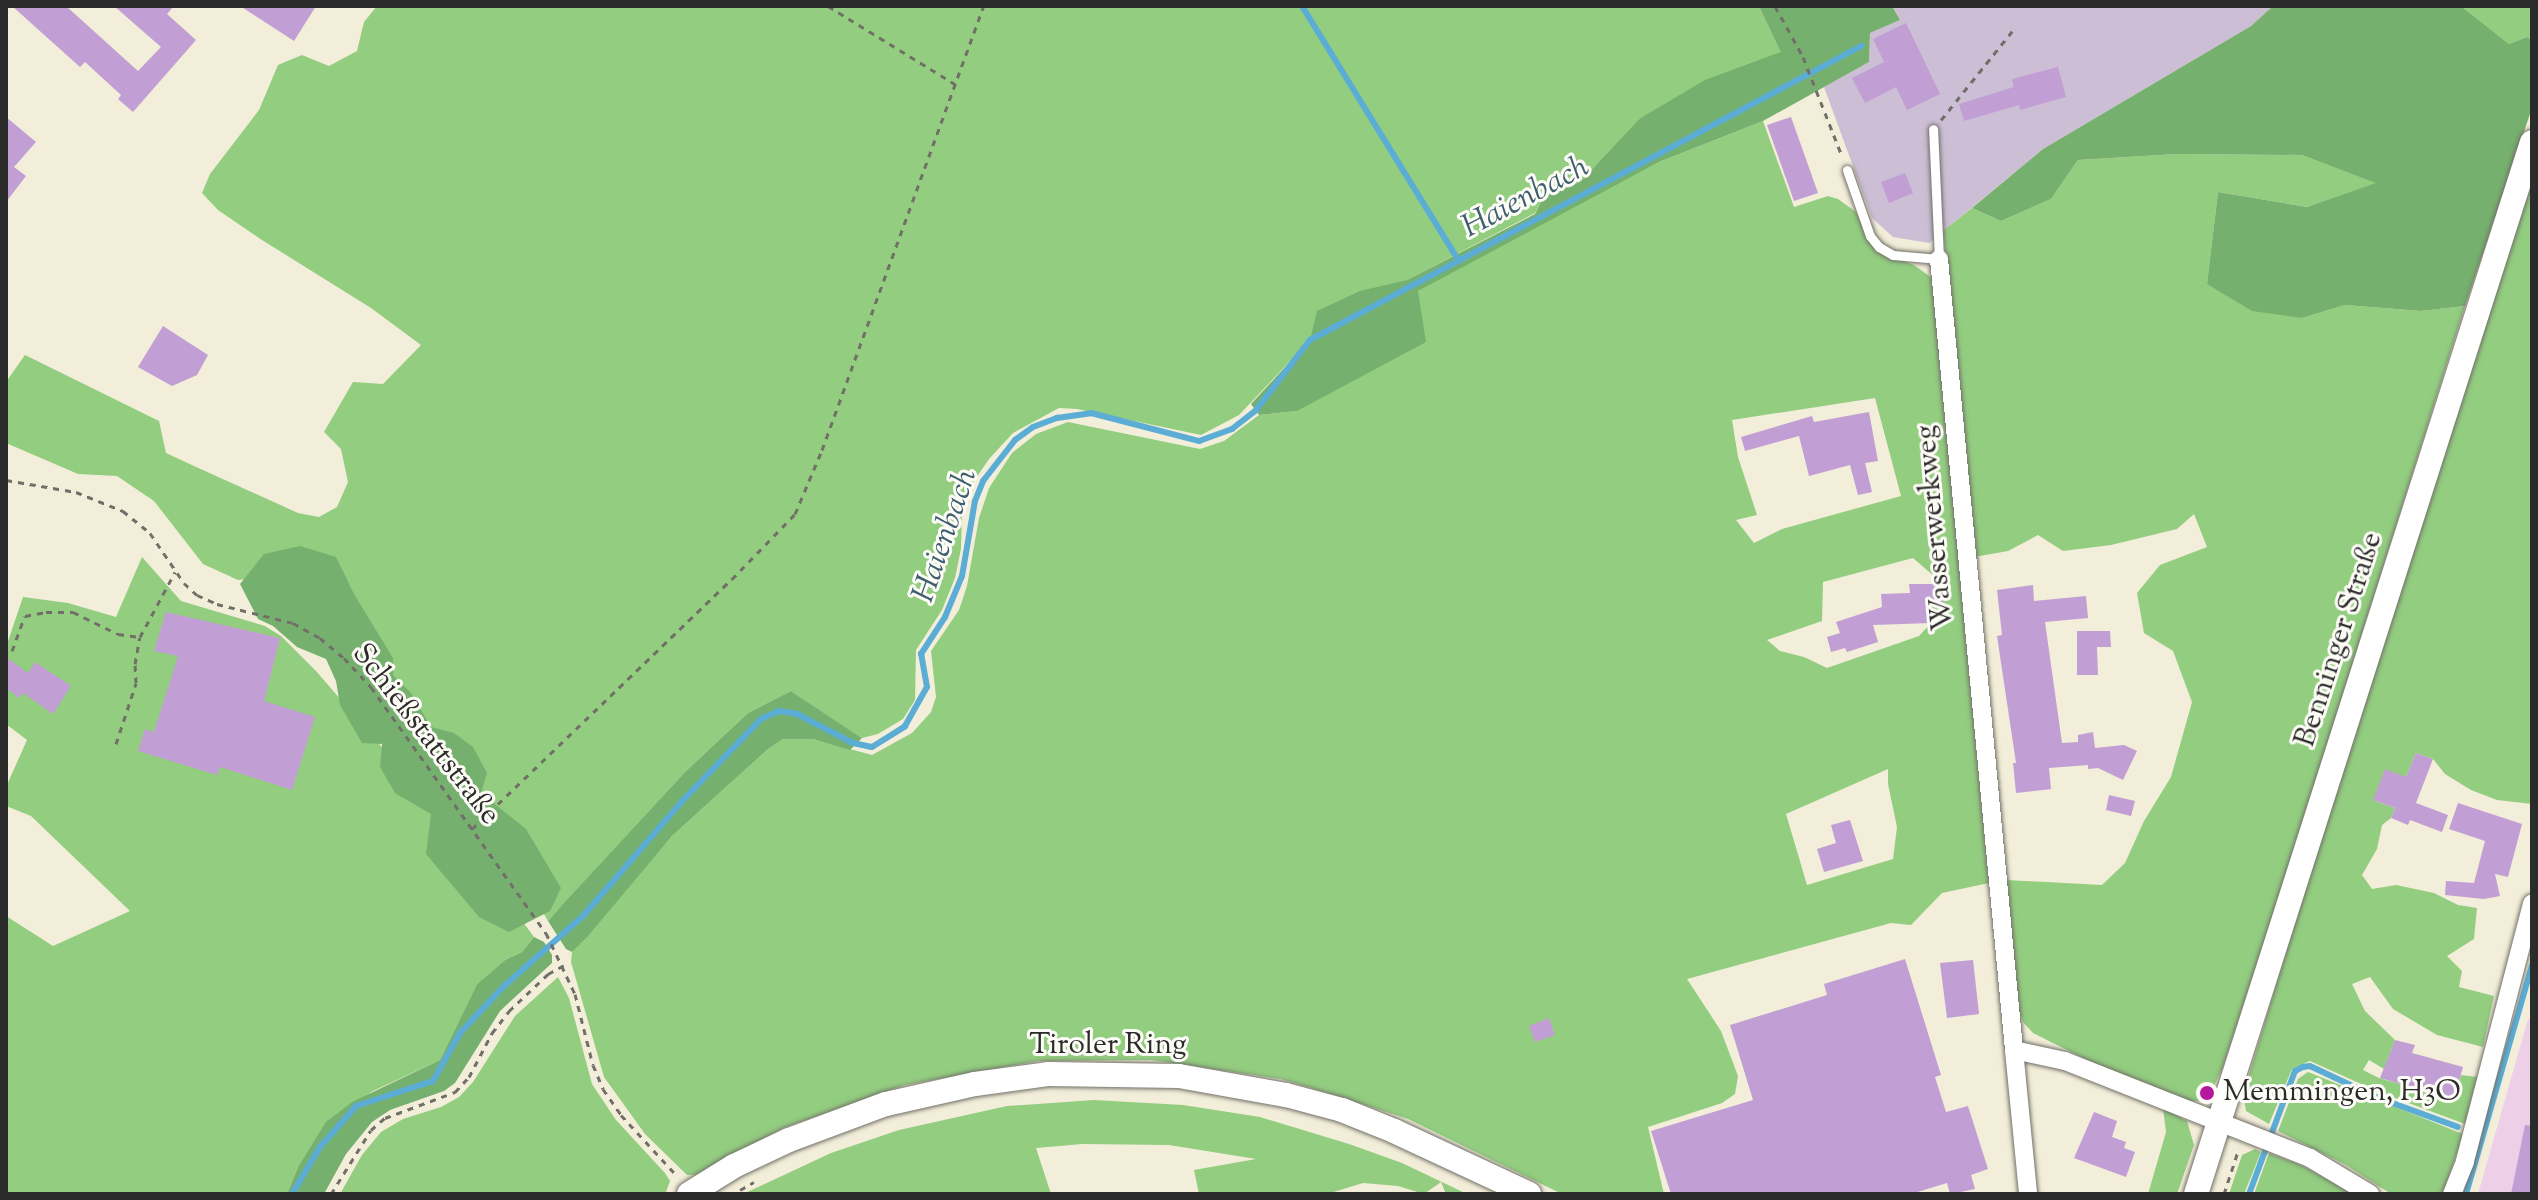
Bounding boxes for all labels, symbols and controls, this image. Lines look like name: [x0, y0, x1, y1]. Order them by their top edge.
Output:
water label: Haienbach: [1456, 149, 1596, 247]
street label: Wasserwerkweg: [1909, 423, 1963, 633]
water label: Haienbach: [905, 464, 987, 608]
street label: Benninger Straße: [2288, 528, 2392, 752]
street label: Schießstattstraße: [343, 637, 507, 833]
street label: Tiroler Ring: [1029, 1028, 1187, 1064]
place label: Memmingen, H3O: [2223, 1075, 2461, 1111]
marker: Memmingen, H3O: [2198, 1084, 2216, 1102]

